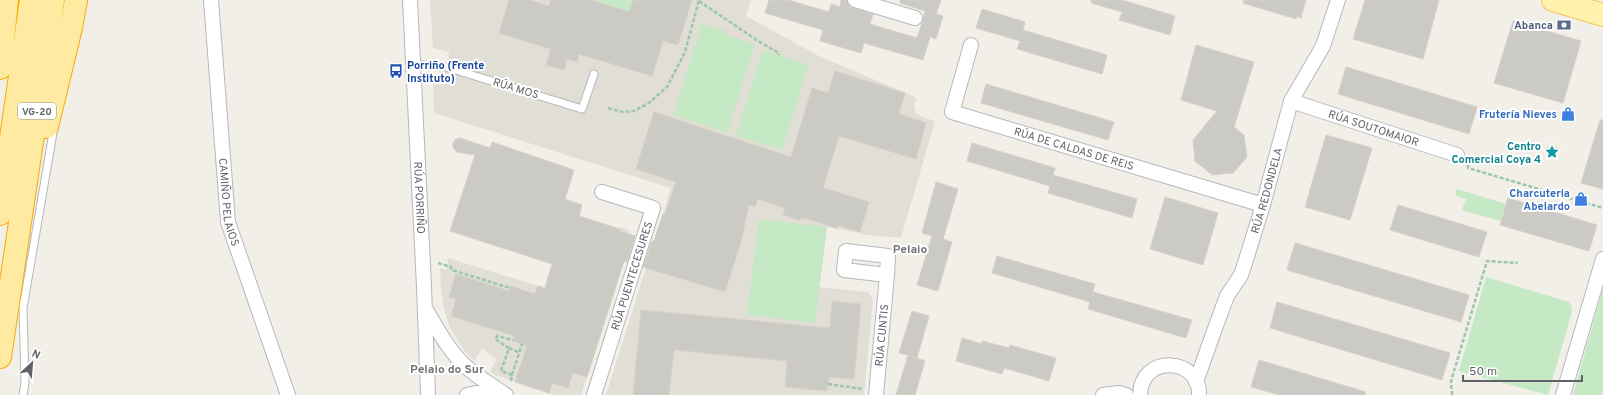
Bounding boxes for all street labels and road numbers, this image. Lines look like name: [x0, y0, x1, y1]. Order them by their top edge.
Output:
street label: RÚA MOS: [491, 74, 541, 103]
road number: VG-20: [18, 103, 56, 119]
street label: RÚA SOUTOMAIOR: [1326, 108, 1420, 150]
street label: RÚA DE CALDAS DE REIS: [1012, 125, 1135, 174]
street label: RÚA REDONDELA: [1249, 146, 1286, 236]
street label: CAMIÑO PELAIOS: [215, 157, 242, 248]
street label: RÚA PORRIÑO: [410, 161, 427, 234]
street label: RÚA PUENTECESURES: [609, 220, 656, 332]
street label: RÚA CUNTIS: [872, 304, 892, 367]

